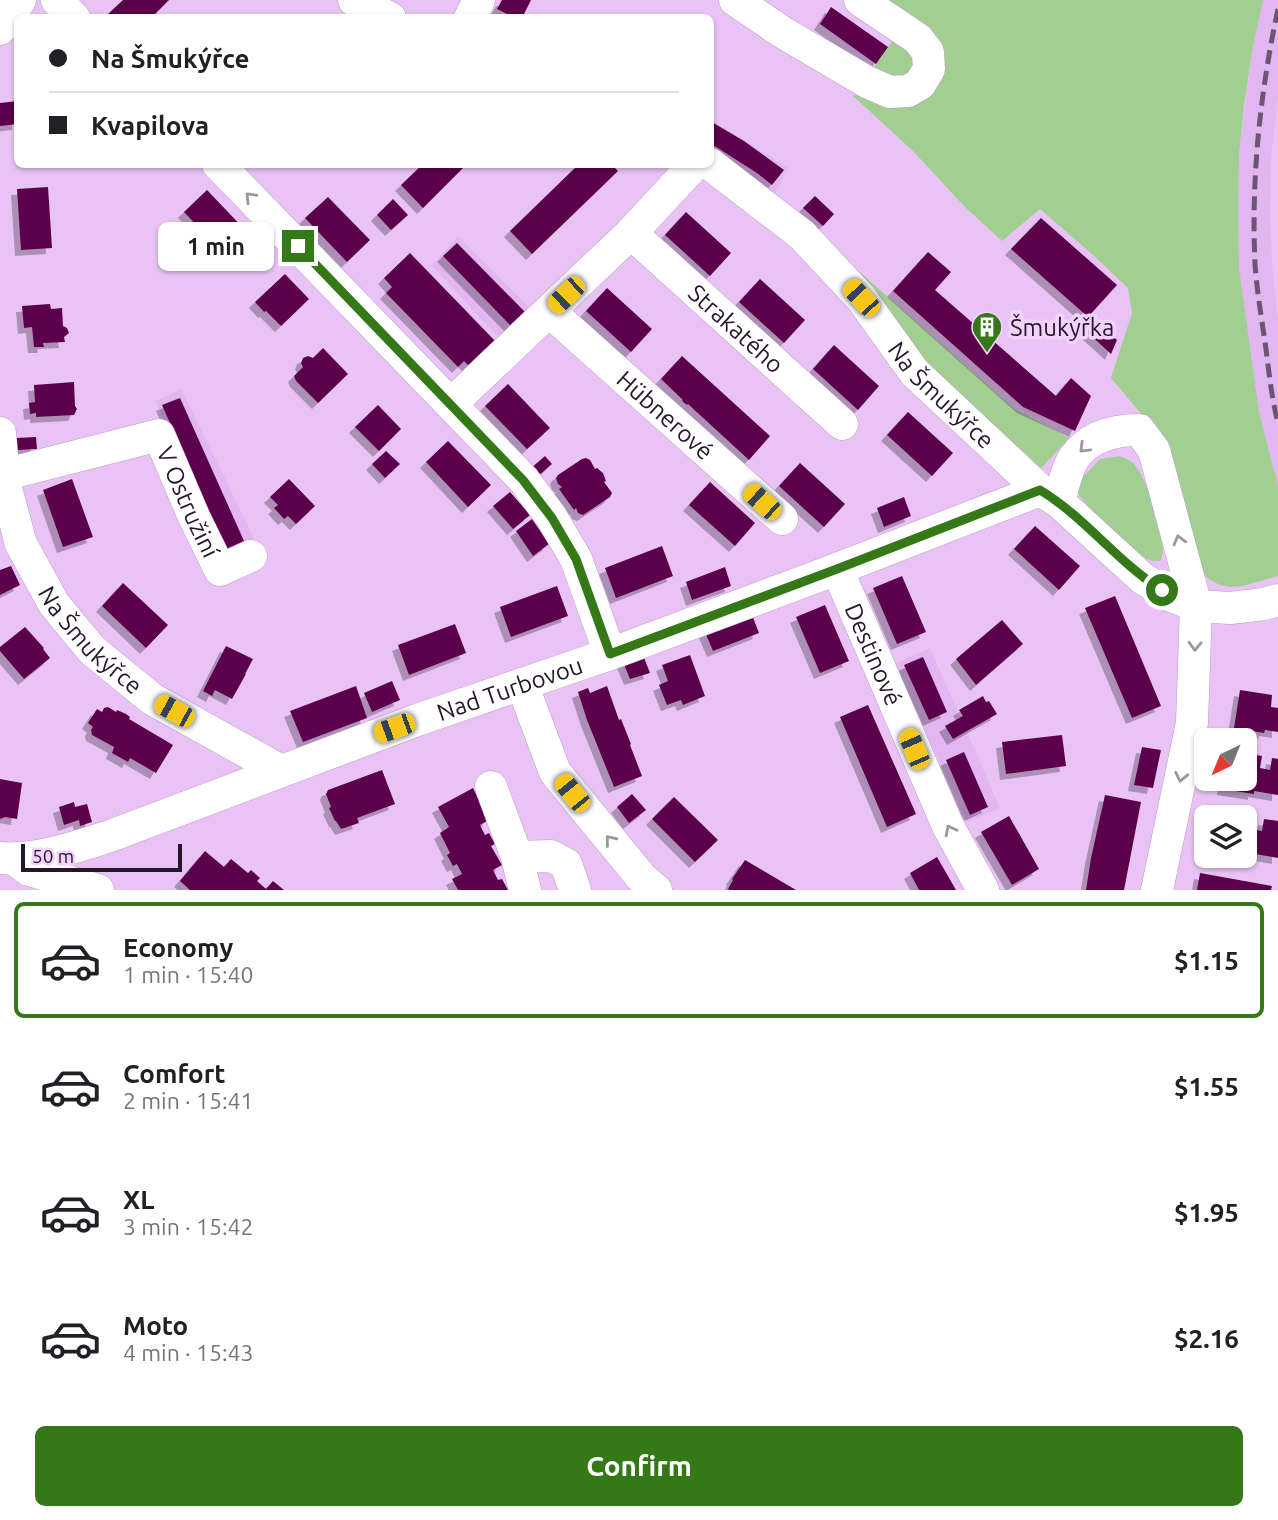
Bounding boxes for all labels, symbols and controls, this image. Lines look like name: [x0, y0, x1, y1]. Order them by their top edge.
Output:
text: Na Šmukýřce: [91, 44, 250, 73]
text: Kvapilova: [91, 111, 209, 140]
one-way arrow: [245, 192, 258, 205]
callout: 1 min: [158, 222, 274, 270]
route end: [282, 230, 314, 262]
text: 1 min: [187, 234, 245, 259]
car: [544, 273, 589, 317]
car: [839, 275, 884, 321]
street label: Strakatého: [683, 279, 789, 378]
building icon: Šmukýřka: [970, 310, 1004, 354]
place label: Šmukýřka: [1010, 313, 1114, 341]
street label: Na Šmukýřce: [883, 336, 1000, 454]
street label: Hübnerové: [612, 365, 719, 465]
one-way arrow: [1079, 440, 1092, 453]
street label: V Ostružiní: [152, 442, 226, 563]
car: [740, 480, 785, 524]
one-way arrow: [1172, 535, 1187, 547]
route start: [1146, 574, 1178, 606]
street label: Na Šmukýřce: [33, 581, 148, 699]
street label: Destinové: [840, 599, 908, 710]
one-way arrow: [1187, 640, 1202, 651]
street label: Nad Turbovou: [433, 651, 586, 726]
car: [151, 692, 198, 730]
car: [371, 711, 418, 745]
car: [897, 726, 932, 772]
north arrow: [1194, 728, 1256, 791]
map controls: [1194, 728, 1257, 868]
car: [551, 770, 594, 816]
one-way arrow: [1174, 771, 1189, 783]
button: layers: [1194, 805, 1257, 868]
one-way arrow: [945, 825, 959, 837]
one-way arrow: [606, 835, 619, 847]
scale bar: [21, 841, 182, 873]
text: 50 m: [32, 845, 74, 867]
icon: car: [39, 929, 102, 992]
text: Economy: [123, 933, 233, 962]
text: $1.15: [1174, 946, 1239, 975]
text: 1 min · 15:40: [123, 962, 254, 987]
icon: car: [39, 1055, 102, 1118]
text: Comfort: [123, 1059, 226, 1088]
text: $1.55: [1174, 1072, 1239, 1101]
text: 2 min · 15:41: [123, 1088, 254, 1113]
icon: car: [39, 1181, 102, 1244]
text: XL: [123, 1185, 154, 1214]
text: $1.95: [1174, 1198, 1239, 1227]
text: 3 min · 15:42: [123, 1214, 254, 1239]
icon: car: [39, 1307, 102, 1370]
text: Moto: [123, 1311, 188, 1340]
text: $2.16: [1174, 1324, 1239, 1353]
text: 4 min · 15:43: [123, 1340, 254, 1365]
button: Confirm: [35, 1426, 1243, 1506]

